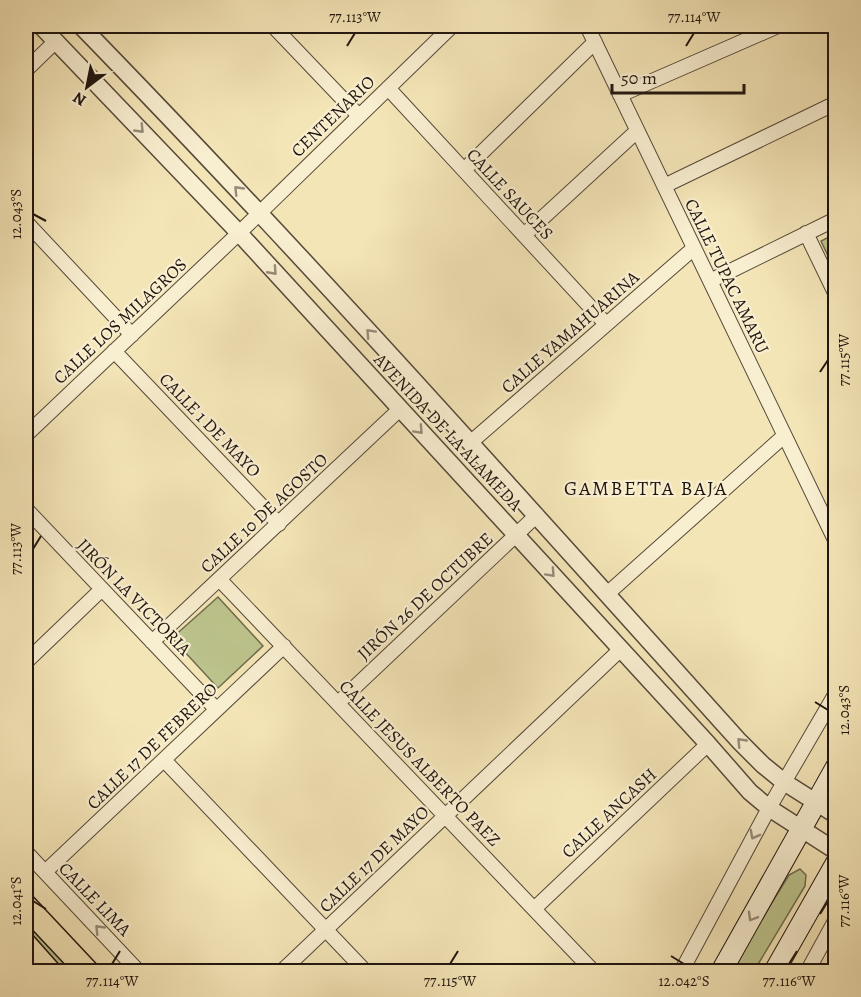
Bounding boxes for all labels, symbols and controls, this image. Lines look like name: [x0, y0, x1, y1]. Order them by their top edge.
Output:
text: 77.113°W: [329, 7, 381, 27]
text: 77.114°W: [668, 7, 720, 27]
north arrow: [57, 57, 117, 117]
scale bar: [612, 57, 744, 95]
text: 50 m: [621, 66, 657, 90]
street label: CENTENARIO: [286, 70, 380, 162]
text: N: [69, 86, 90, 111]
one-way arrow: [133, 122, 144, 132]
street label: CALLE SAUCES: [461, 143, 559, 245]
one-way arrow: [234, 186, 245, 197]
text: 12.043°S: [6, 189, 26, 239]
street label: CALLE TUPAC AMARU: [679, 195, 775, 357]
street label: CALLE LOS MILAGROS: [48, 253, 192, 389]
one-way arrow: [266, 263, 277, 274]
street label: CALLE YAMAHUARINA: [496, 265, 645, 399]
one-way arrow: [366, 330, 377, 340]
text: 77.115°W: [834, 334, 854, 386]
street label: AVENIDA DE LA ALAMEDA: [368, 347, 528, 516]
street label: CALLE 1 DE MAYO: [154, 367, 266, 483]
one-way arrow: [412, 423, 423, 434]
street label: CALLE 10 DE AGOSTO: [195, 448, 333, 578]
district label: GAMBETTA BAJA: [564, 475, 728, 502]
text: 77.113°W: [6, 523, 26, 575]
street label: JIRÓN 26 DE OCTUBRE: [352, 527, 498, 665]
street label: JIRÓN LA VICTORIA: [72, 533, 197, 661]
one-way arrow: [544, 567, 555, 577]
street label: CALLE JESUS ALBERTO PAEZ: [334, 675, 506, 851]
street label: CALLE 17 DE FEBRERO: [81, 677, 223, 815]
text: 12.043°S: [834, 685, 854, 735]
one-way arrow: [737, 739, 748, 750]
street label: CALLE ANCASH: [556, 763, 662, 863]
street label: CALLE 17 DE MAYO: [314, 800, 434, 918]
one-way arrow: [750, 829, 761, 839]
street label: CALLE LIMA: [54, 857, 137, 942]
text: 77.116°W: [834, 875, 854, 927]
text: 12.041°S: [6, 876, 26, 926]
one-way arrow: [747, 911, 759, 921]
one-way arrow: [95, 926, 106, 936]
text: 77.114°W: [86, 971, 138, 991]
text: 77.115°W: [424, 971, 476, 991]
text: 12.042°S: [658, 971, 710, 991]
text: 77.116°W: [763, 971, 815, 991]

